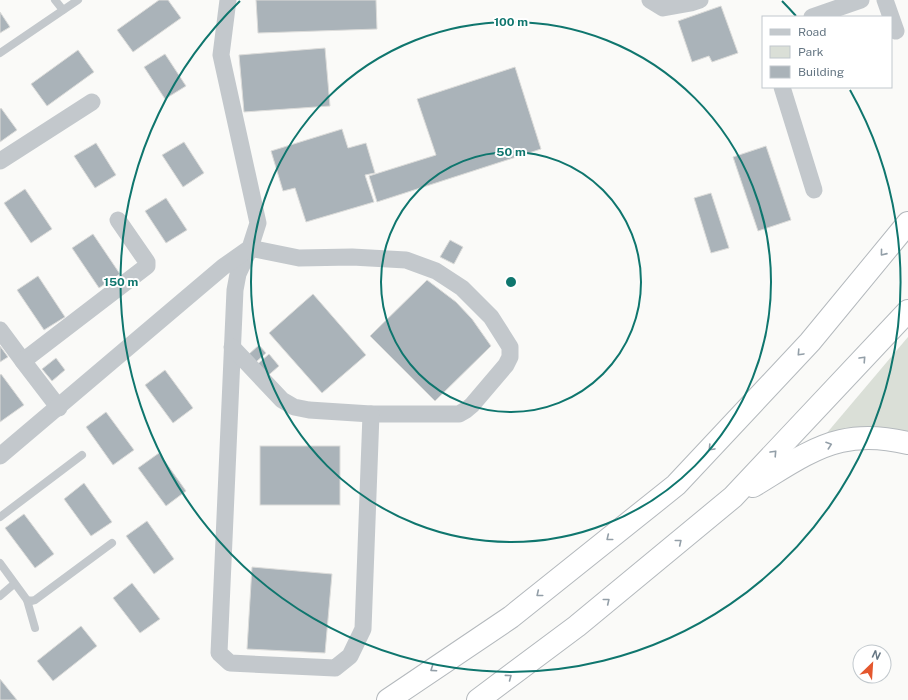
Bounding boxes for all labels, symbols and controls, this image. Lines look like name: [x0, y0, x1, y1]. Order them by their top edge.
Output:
text: 100 m: [494, 15, 528, 29]
legend: [762, 16, 892, 88]
text: Road: [798, 25, 826, 39]
text: Park: [798, 45, 824, 59]
text: Building: [798, 65, 844, 79]
text: 50 m: [496, 145, 526, 159]
one-way arrow: [881, 248, 888, 255]
text: 150 m: [104, 275, 138, 289]
centre of rings: [504, 275, 518, 289]
one-way arrow: [798, 348, 805, 356]
one-way arrow: [859, 356, 866, 364]
one-way arrow: [825, 441, 832, 449]
one-way arrow: [708, 443, 716, 451]
one-way arrow: [770, 451, 777, 458]
one-way arrow: [607, 533, 614, 540]
one-way arrow: [675, 539, 682, 546]
one-way arrow: [537, 589, 544, 596]
one-way arrow: [602, 599, 610, 606]
north arrow: [852, 644, 892, 684]
text: N: [870, 648, 883, 662]
one-way arrow: [430, 664, 437, 672]
one-way arrow: [505, 674, 512, 681]

